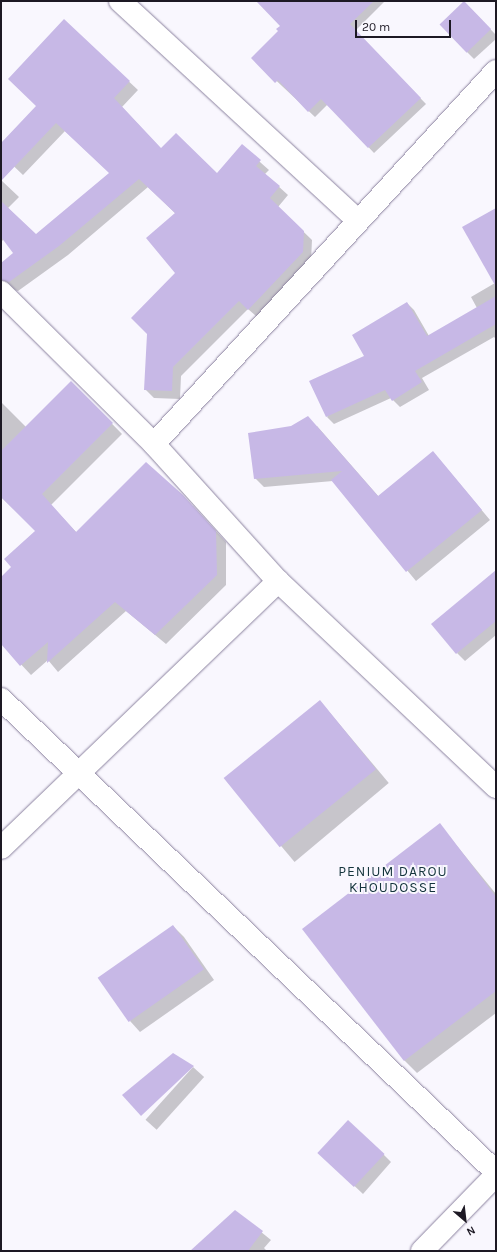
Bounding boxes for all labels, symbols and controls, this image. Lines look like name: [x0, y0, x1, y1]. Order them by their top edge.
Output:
scale bar: [357, 12, 453, 38]
text: 20 m: [362, 20, 390, 34]
district label: PENIUM DAROU KHOUDOSSE: [338, 864, 448, 896]
north arrow: [445, 1200, 485, 1240]
text: N: [464, 1223, 477, 1239]

